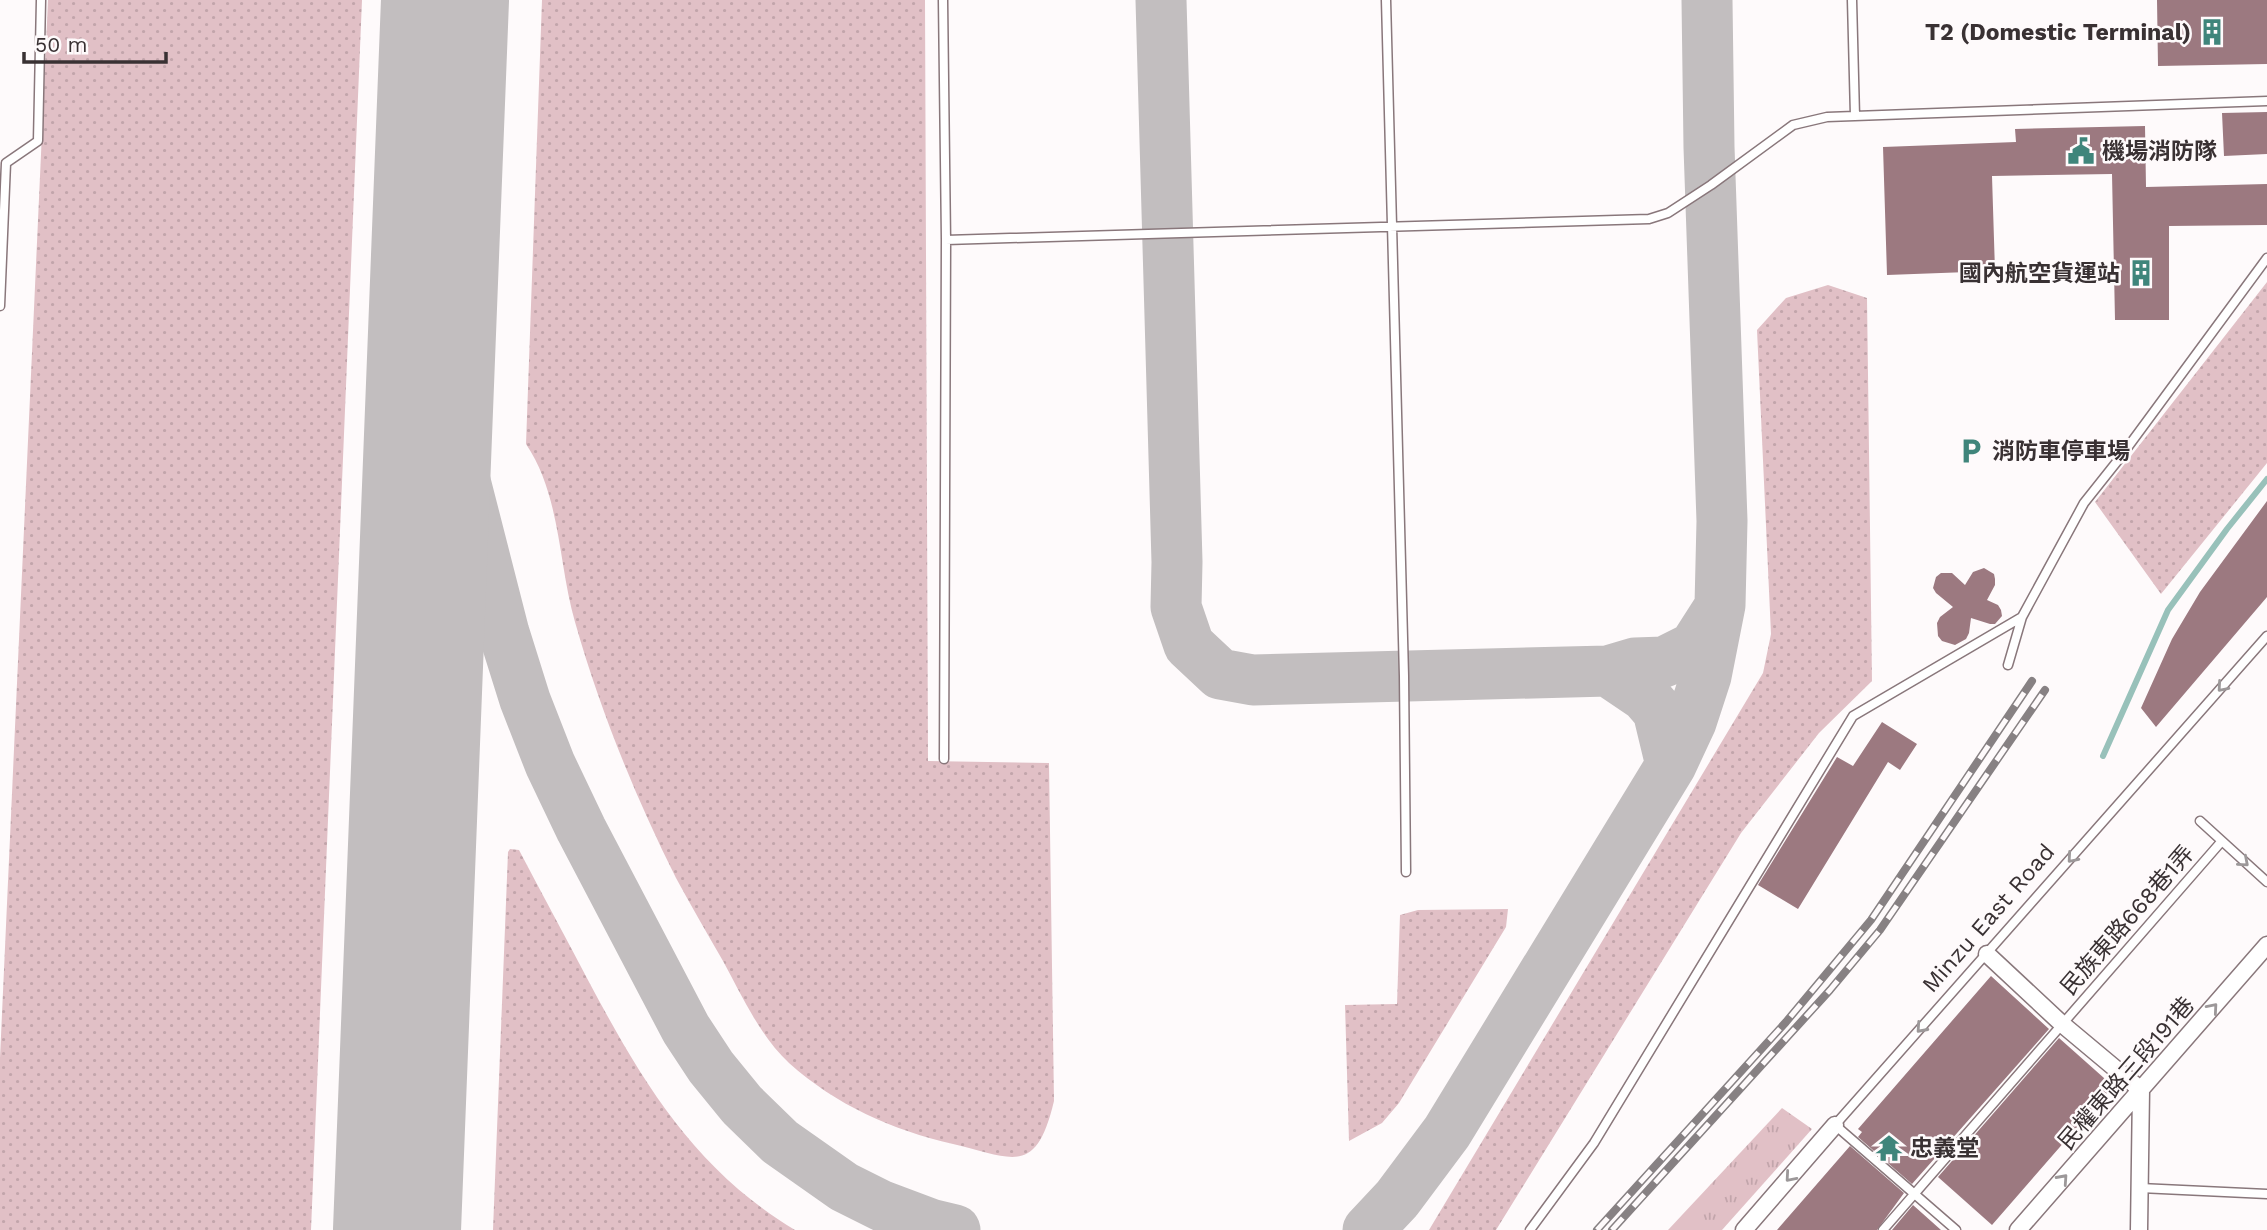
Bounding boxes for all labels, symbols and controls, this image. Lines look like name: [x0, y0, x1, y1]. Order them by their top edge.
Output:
building icon: T2 (Domestic Terminal): [2197, 17, 2227, 47]
place label: T2 (Domestic Terminal): [1925, 19, 2191, 46]
scale bar: [24, 21, 166, 65]
text: 50 m: [35, 32, 87, 57]
public building icon: 機場消防隊: [2066, 136, 2096, 166]
place label: 機場消防隊: [2102, 138, 2217, 165]
building icon: 國內航空貨運站: [2126, 258, 2156, 288]
place label: 國內航空貨運站: [1959, 260, 2120, 287]
parking icon: 消防車停車場: [1956, 436, 1986, 466]
place label: 消防車停車場: [1992, 438, 2130, 465]
one-way arrow: [2218, 679, 2230, 692]
street label: Minzu East Road: [1917, 839, 2060, 998]
street label: 民族東路668巷1弄: [2055, 840, 2200, 1001]
one-way arrow: [2067, 850, 2080, 863]
one-way arrow: [2236, 854, 2249, 866]
street label: 民權東路三段191巷: [2053, 992, 2200, 1155]
one-way arrow: [2205, 1003, 2217, 1016]
one-way arrow: [1917, 1020, 1929, 1033]
temple icon: 忠義堂: [1874, 1133, 1904, 1163]
place label: 忠義堂: [1910, 1135, 1979, 1162]
one-way arrow: [1786, 1168, 1798, 1181]
one-way arrow: [2055, 1174, 2067, 1187]

